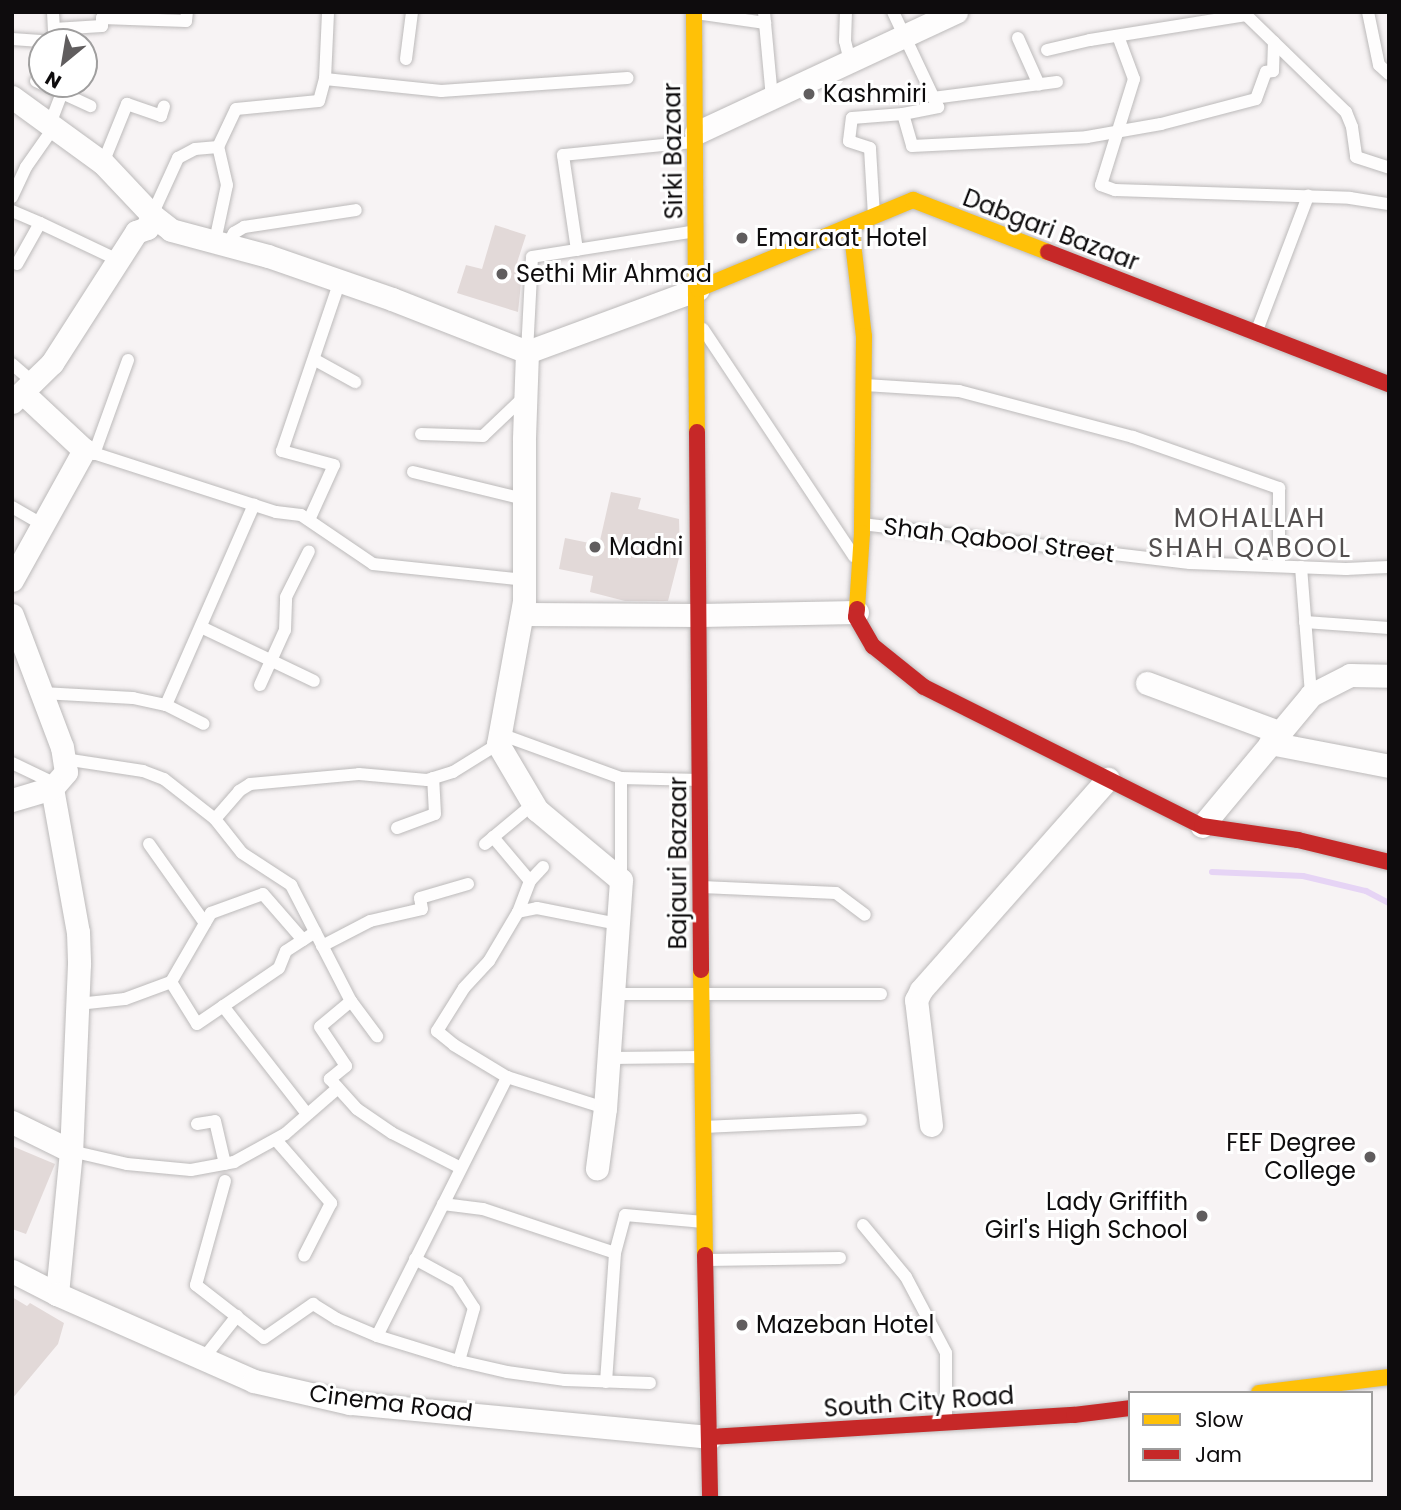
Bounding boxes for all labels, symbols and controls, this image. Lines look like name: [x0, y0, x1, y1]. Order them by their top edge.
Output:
north arrow: [28, 28, 98, 98]
text: N: [40, 65, 66, 95]
place label: Kashmiri: [823, 80, 927, 108]
street label: Sirki Bazaar: [657, 82, 689, 220]
marker: Kashmiri: [801, 86, 817, 102]
street label: Dabgari Bazaar: [959, 183, 1143, 277]
place label: Emaraat Hotel: [756, 224, 927, 252]
marker: Emaraat Hotel: [734, 230, 750, 246]
place label: Sethi Mir Ahmad: [516, 260, 712, 288]
marker: Sethi Mir Ahmad: [494, 266, 510, 282]
district label: MOHALLAH SHAH QABOOL: [1149, 503, 1351, 564]
street label: Shah Qabool Street: [882, 512, 1116, 568]
place label: Madni: [609, 533, 683, 561]
marker: Madni: [587, 539, 603, 555]
street label: Bajauri Bazaar: [664, 777, 692, 949]
place label: FEF Degree College: [1226, 1129, 1356, 1185]
marker: FEF Degree College: [1362, 1149, 1378, 1165]
place label: Lady Griffith Girl's High School: [985, 1188, 1188, 1244]
marker: Lady Griffith Girl's High School: [1194, 1208, 1210, 1224]
place label: Mazeban Hotel: [756, 1311, 934, 1339]
marker: Mazeban Hotel: [734, 1317, 750, 1333]
street label: Cinema Road: [308, 1379, 474, 1427]
street label: South City Road: [823, 1381, 1015, 1423]
legend: [1128, 1391, 1373, 1482]
text: Slow: [1195, 1405, 1243, 1434]
text: Jam: [1195, 1440, 1242, 1469]

